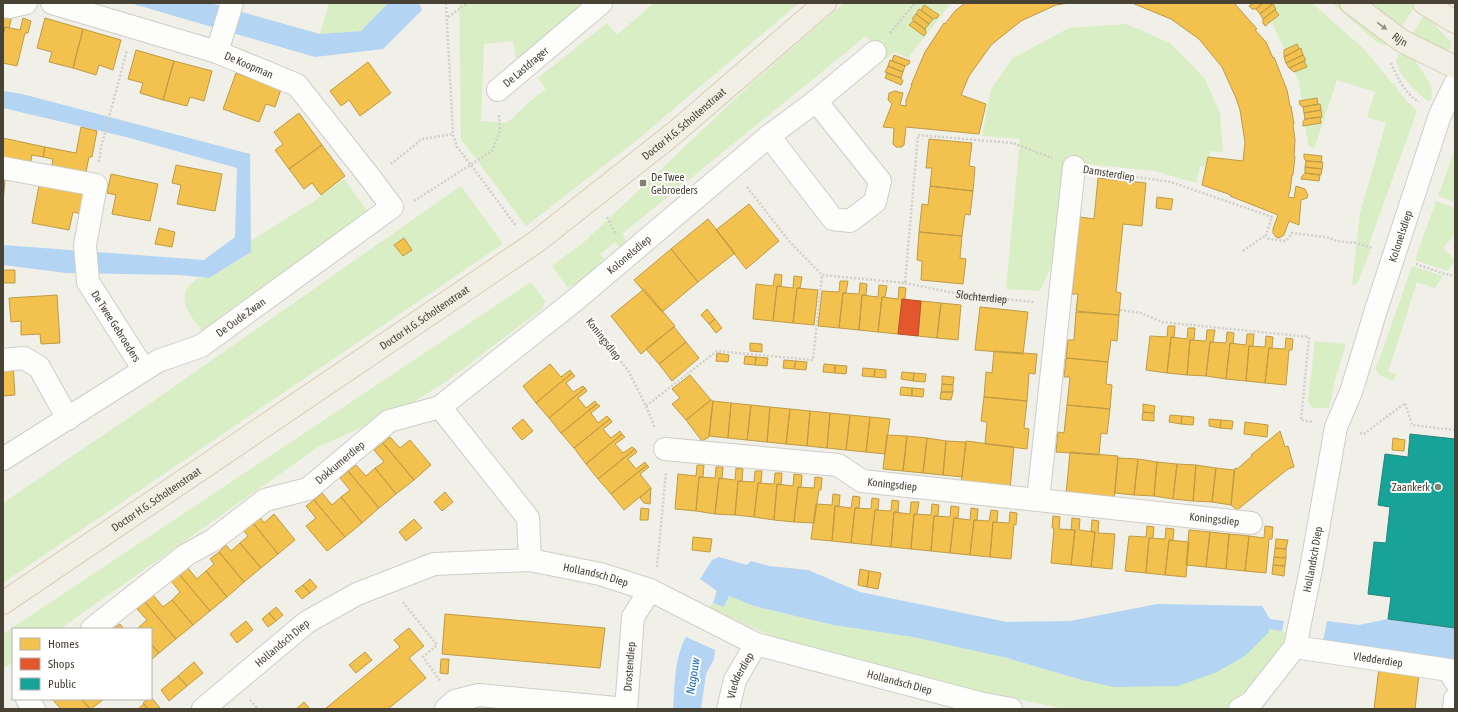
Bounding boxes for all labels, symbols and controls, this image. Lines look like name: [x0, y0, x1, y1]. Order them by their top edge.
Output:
one-way arrow: [1377, 22, 1388, 30]
street label: Rijn: [1390, 30, 1409, 49]
street label: De Lastdrager: [501, 44, 551, 89]
street label: De Koopman: [223, 49, 275, 81]
street label: Doctor H.G. Scholtenstraat: [640, 85, 728, 162]
street label: Damsterdiep: [1082, 163, 1136, 183]
place label: De Twee Gebroeders: [651, 171, 698, 196]
marker: De Twee Gebroeders: [638, 178, 648, 188]
street label: Kolonelsdiep: [1386, 209, 1414, 263]
street label: Kolonelsdiep: [605, 233, 653, 276]
street label: Doctor H.G. Scholtenstraat: [378, 283, 471, 352]
street label: De Twee Gebroeders: [89, 288, 143, 364]
street label: Slochterdiep: [955, 288, 1008, 305]
street label: De Oude Zwan: [214, 295, 268, 339]
street label: Koningsdiep: [584, 316, 624, 362]
street label: Dokkumerdiep: [313, 438, 367, 486]
street label: Doctor H.G. Scholtenstraat: [109, 465, 203, 534]
street label: Koningsdiep: [867, 476, 918, 493]
place label: Zaankerk: [1392, 481, 1430, 493]
marker: Zaankerk: [1433, 482, 1443, 492]
street label: Koningsdiep: [1189, 510, 1240, 528]
street label: Hollandsch Diep: [1300, 526, 1324, 594]
street label: Hollandsch Diep: [562, 561, 630, 589]
street label: Hollandsch Diep: [253, 617, 311, 669]
legend: [12, 628, 152, 700]
text: Homes: [48, 637, 79, 651]
street label: Drostendiep: [621, 641, 637, 692]
street label: Vledderdiep: [725, 650, 756, 700]
street label: Vledderdiep: [1353, 650, 1404, 669]
water label: Nagouw: [683, 656, 703, 695]
text: Shops: [48, 657, 74, 671]
street label: Hollandsch Diep: [866, 668, 933, 696]
text: Public: [48, 677, 76, 691]

